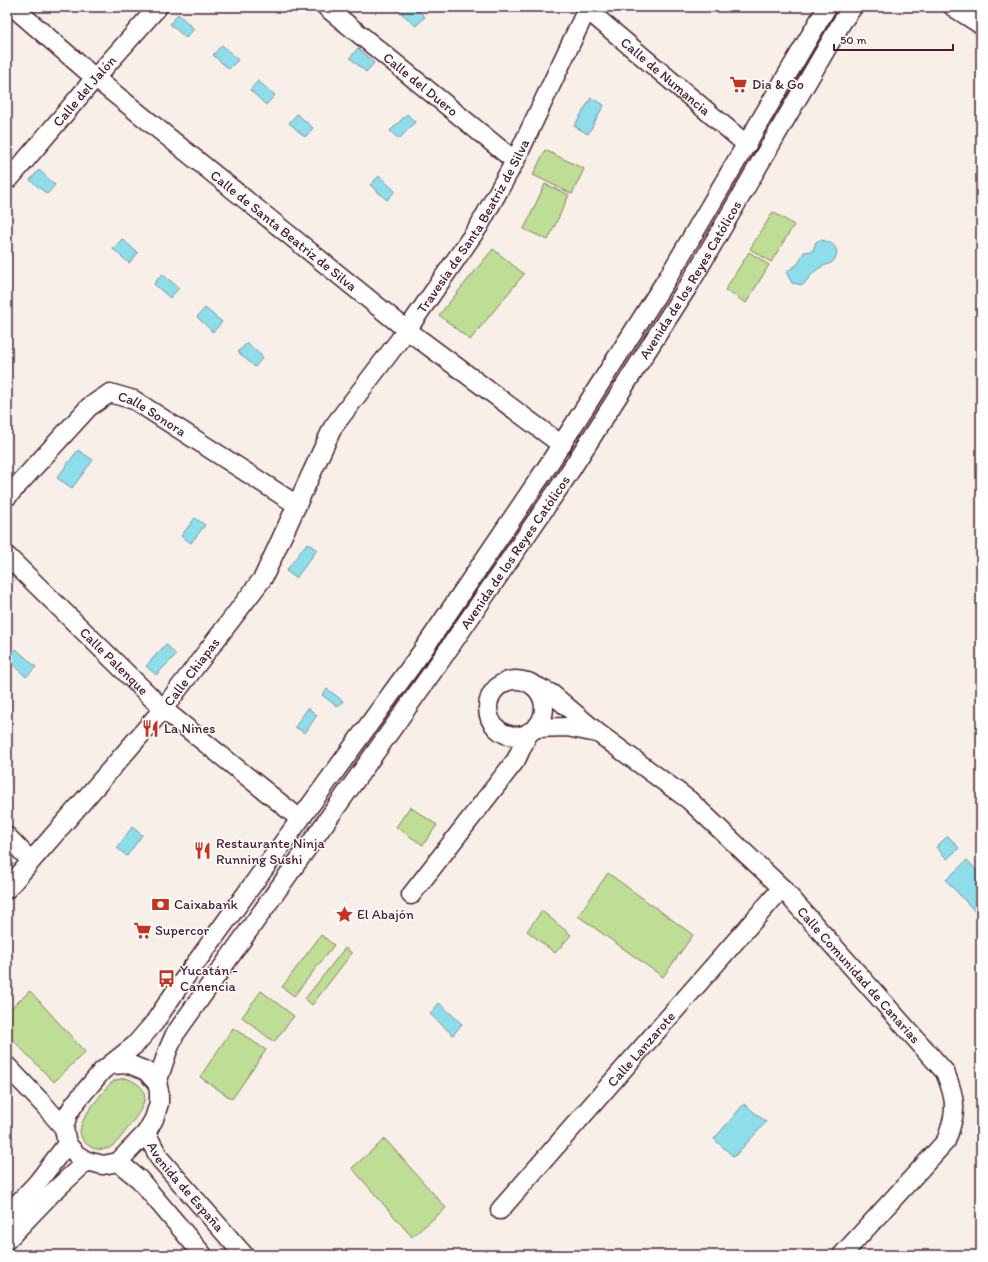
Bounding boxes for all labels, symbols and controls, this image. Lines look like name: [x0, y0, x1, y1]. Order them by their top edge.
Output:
scale bar: [834, 26, 953, 52]
street label: Calle de Numancia: [617, 33, 715, 119]
text: 50 m: [840, 33, 866, 47]
street label: Calle del Duero: [380, 49, 461, 120]
street label: Calle del Jalón: [49, 52, 120, 130]
supermarket icon: Dia & Go: [729, 74, 749, 94]
place label: Dia & Go: [752, 76, 804, 93]
street label: Travesía de Santa Beatriz de Silva: [413, 135, 533, 316]
street label: Calle de Santa Beatriz de Silva: [207, 166, 360, 295]
street label: Avenida de los Reyes Católicos: [635, 197, 745, 362]
street label: Calle Sonora: [116, 387, 189, 440]
street label: Avenida de los Reyes Católicos: [456, 472, 574, 632]
street label: Calle Palenque: [76, 624, 152, 699]
street label: Calle Chiapas: [160, 634, 223, 710]
restaurant icon: La Nines: [141, 718, 161, 738]
place label: La Nines: [164, 720, 215, 737]
place label: Restaurante Ninja Running Sushi: [216, 835, 325, 868]
restaurant icon: Restaurante Ninja Running Sushi: [193, 841, 213, 861]
bank icon: Caixabank: [151, 894, 171, 914]
place label: Caixabank: [174, 896, 239, 913]
street label: Calle Comunidad de Canarias: [794, 903, 924, 1047]
place icon: El Abajón: [334, 904, 354, 924]
place label: El Abajón: [357, 906, 414, 923]
supermarket icon: Supercor: [132, 920, 152, 940]
place label: Supercor: [155, 922, 210, 939]
place label: Yucatán - Canencia: [180, 962, 238, 995]
bus stop icon: Yucatán - Canencia: [157, 968, 177, 988]
street label: Calle Lanzarote: [603, 1008, 679, 1090]
street label: Avenida de España: [144, 1139, 228, 1235]

